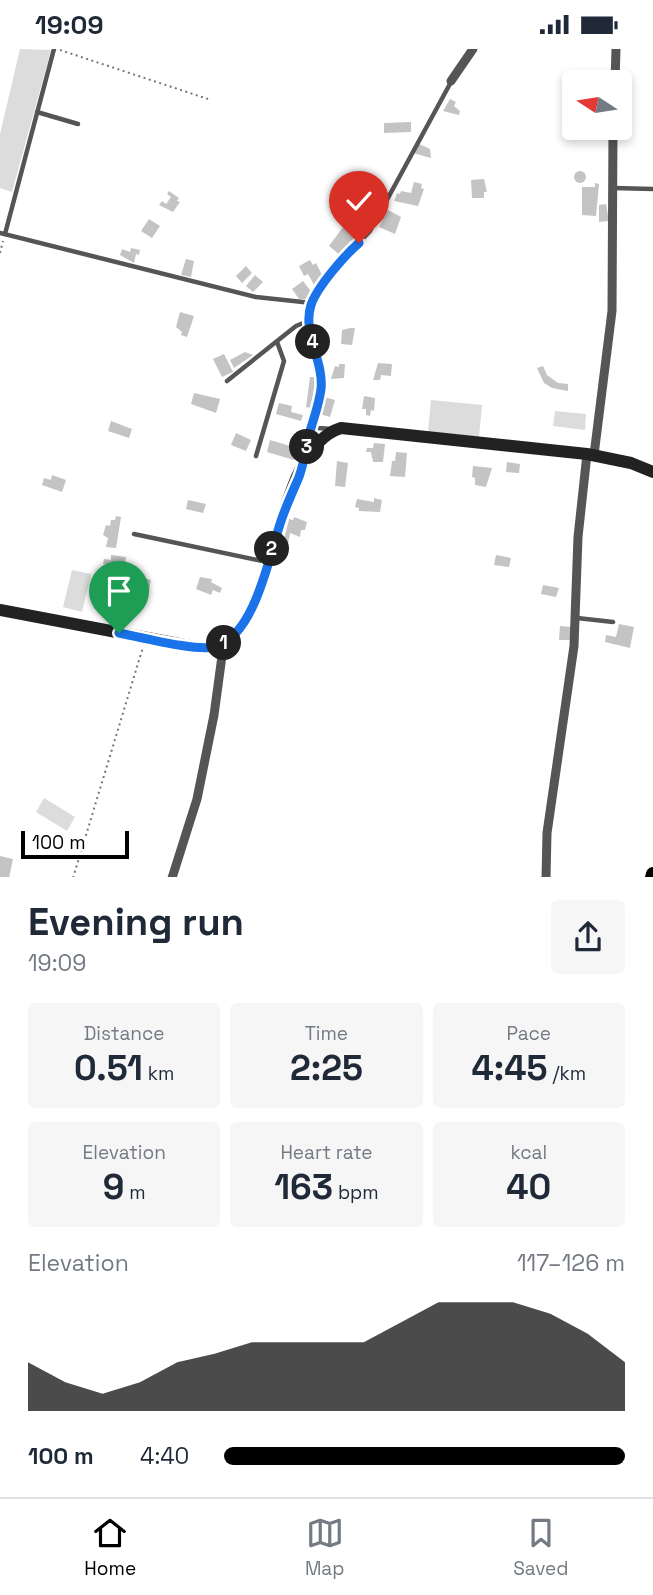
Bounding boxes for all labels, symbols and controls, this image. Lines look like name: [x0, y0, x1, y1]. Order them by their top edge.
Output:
text: 19:09: [35, 8, 103, 42]
north arrow: [562, 70, 632, 140]
map controls: [562, 70, 632, 140]
pin: [329, 171, 389, 243]
icon: check: [340, 182, 378, 220]
pin: 4: [296, 325, 330, 359]
text: 4: [306, 329, 319, 354]
pin: 3: [290, 429, 324, 465]
text: 3: [301, 434, 312, 459]
pin: 2: [254, 531, 290, 567]
text: 2: [266, 536, 277, 561]
pin: [89, 561, 149, 633]
icon: arrive: [100, 572, 138, 610]
pin: 1: [206, 625, 242, 661]
text: 1: [219, 630, 228, 655]
scale bar: [21, 829, 130, 860]
text: 100 m: [32, 830, 86, 855]
text: Evening run: [28, 898, 244, 946]
button: share: [551, 900, 625, 974]
text: 19:09: [28, 948, 86, 978]
text: Distance: [84, 1021, 165, 1046]
text: Time: [305, 1021, 348, 1046]
text: Pace: [507, 1021, 551, 1046]
text: 0.51: [74, 1046, 143, 1090]
text: 2:25: [290, 1046, 363, 1090]
text: 4:45: [472, 1046, 548, 1090]
text: km: [143, 1061, 174, 1086]
text: /km: [548, 1061, 586, 1086]
text: Elevation: [83, 1140, 166, 1165]
text: Heart rate: [280, 1140, 373, 1165]
text: kcal: [510, 1140, 547, 1165]
text: 9: [103, 1165, 124, 1209]
text: 163: [274, 1165, 333, 1209]
text: 40: [506, 1165, 551, 1209]
text: m: [124, 1180, 146, 1205]
text: bpm: [333, 1180, 379, 1205]
text: Elevation: [28, 1248, 129, 1278]
text: 117–126 m: [517, 1248, 625, 1278]
text: 100 m: [28, 1441, 94, 1471]
text: 4:40: [140, 1441, 189, 1471]
tab: Home: [84, 1514, 136, 1581]
tab: Map: [305, 1514, 344, 1581]
tab: Saved: [513, 1514, 569, 1581]

